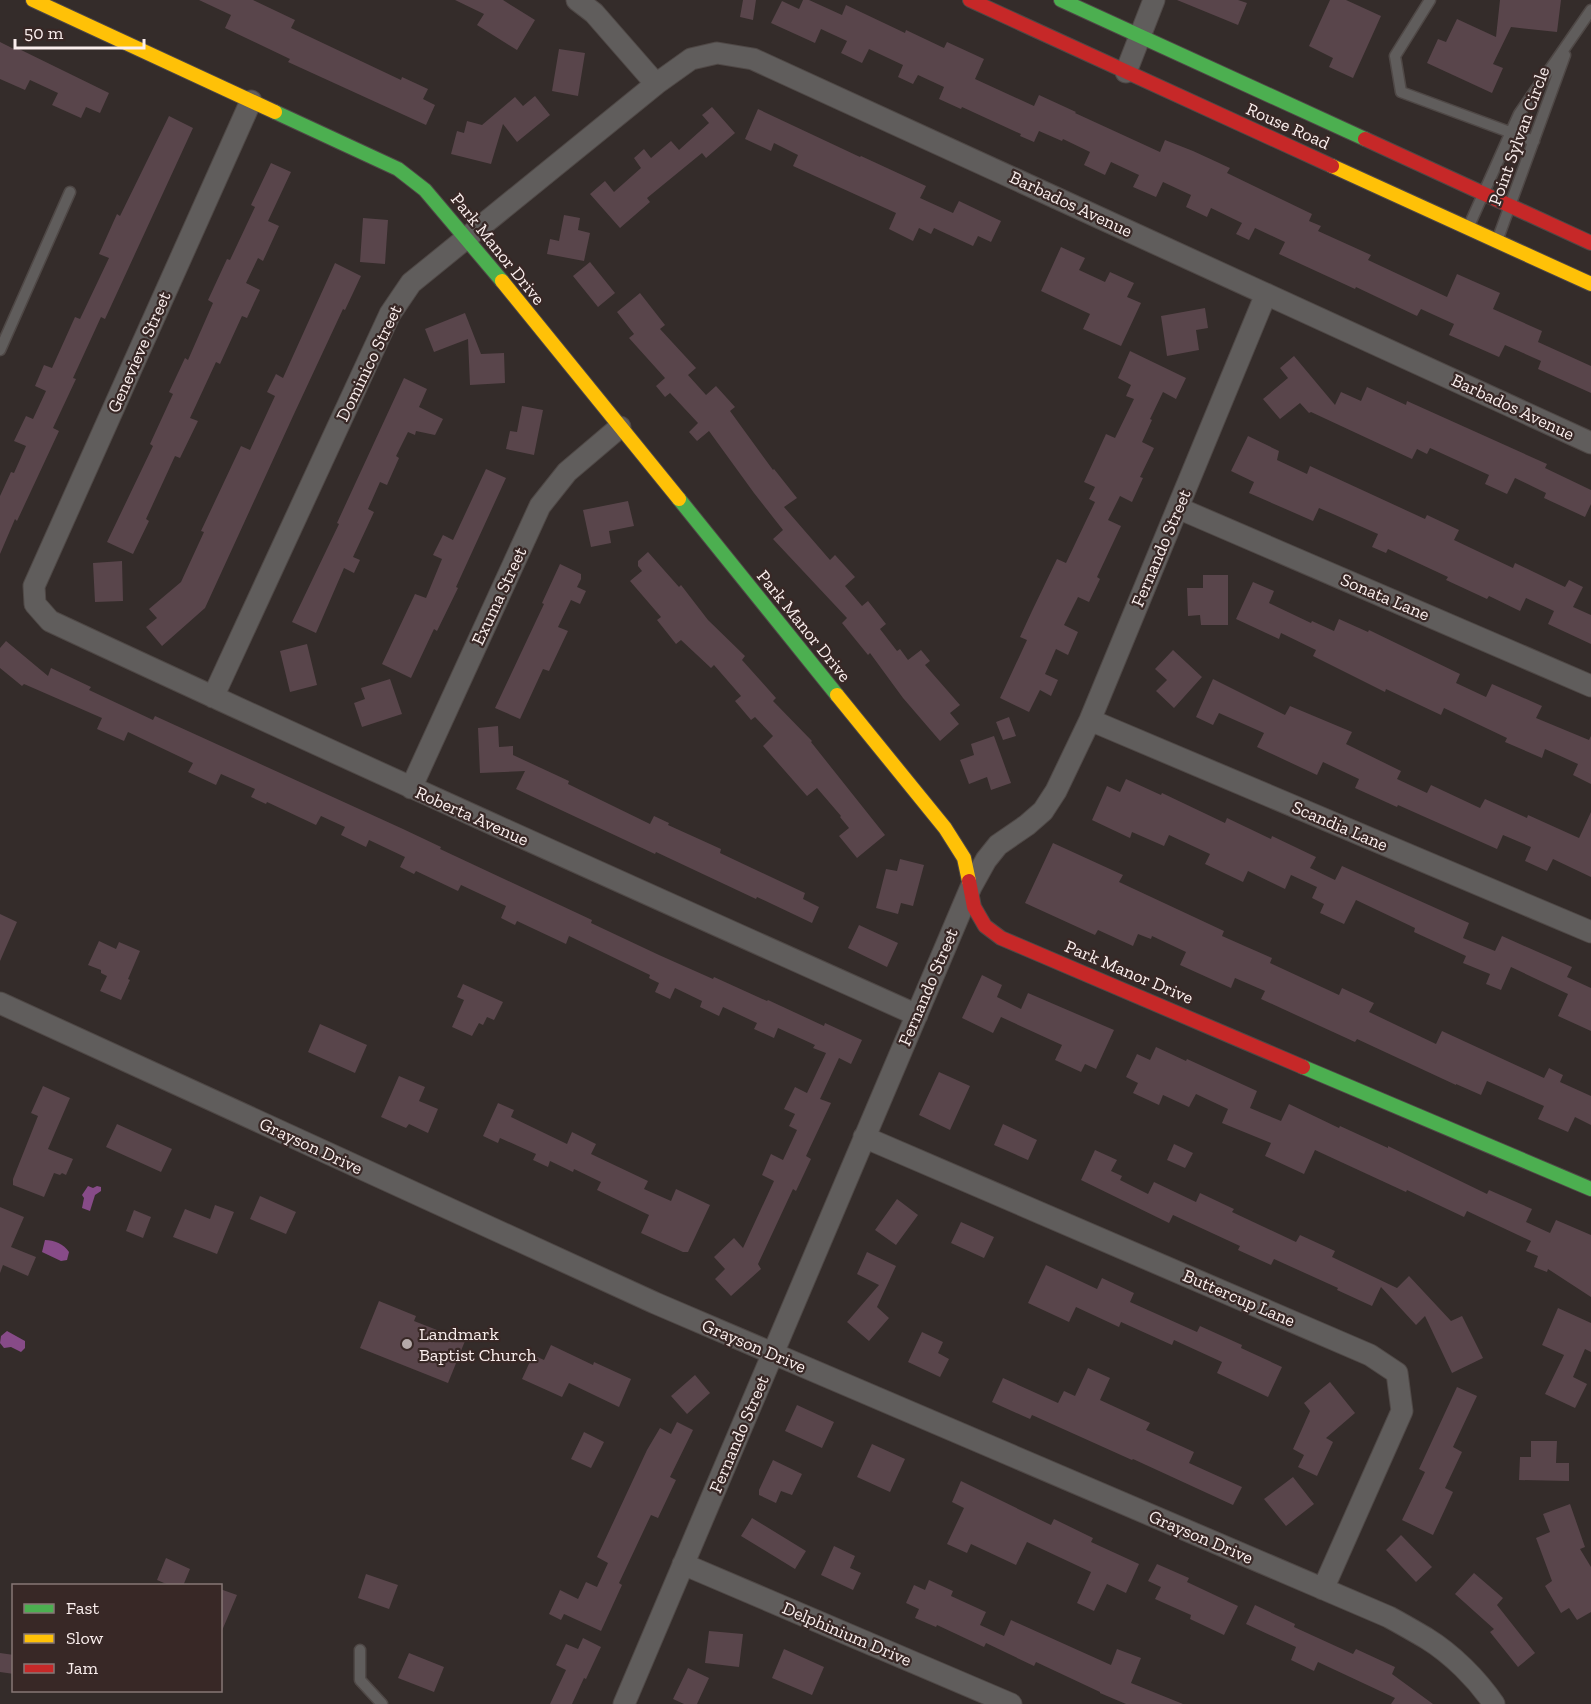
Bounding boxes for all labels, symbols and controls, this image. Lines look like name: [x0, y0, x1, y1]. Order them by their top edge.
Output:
scale bar: [15, 12, 144, 50]
text: 50 m: [24, 22, 64, 44]
street label: Point Sylvan Circle: [1484, 63, 1554, 209]
street label: Rouse Road: [1243, 98, 1333, 154]
street label: Barbados Avenue: [1006, 166, 1136, 242]
street label: Park Manor Drive: [446, 189, 550, 309]
street label: Genevieve Street: [102, 288, 176, 416]
street label: Dominico Street: [331, 301, 407, 425]
street label: Barbados Avenue: [1448, 369, 1578, 445]
street label: Fernando Street: [1126, 486, 1196, 610]
street label: Exuma Street: [467, 543, 531, 649]
street label: Park Manor Drive: [752, 566, 856, 686]
street label: Sonata Lane: [1337, 568, 1433, 626]
street label: Roberta Avenue: [412, 781, 532, 851]
street label: Scandia Lane: [1289, 796, 1391, 856]
street label: Fernando Street: [893, 925, 963, 1049]
street label: Park Manor Drive: [1061, 935, 1197, 1009]
street label: Grayson Drive: [256, 1113, 366, 1179]
street label: Buttercup Lane: [1179, 1264, 1299, 1332]
street label: Grayson Drive: [699, 1314, 809, 1378]
place label: Landmark Baptist Church: [419, 1323, 537, 1366]
marker: Landmark Baptist Church: [400, 1337, 414, 1351]
street label: Fernando Street: [704, 1372, 774, 1496]
street label: Grayson Drive: [1146, 1505, 1256, 1569]
legend: [12, 1584, 222, 1692]
text: Fast: [66, 1597, 99, 1619]
street label: Delphinium Drive: [779, 1597, 915, 1671]
text: Slow: [66, 1627, 103, 1649]
text: Jam: [66, 1657, 98, 1679]

